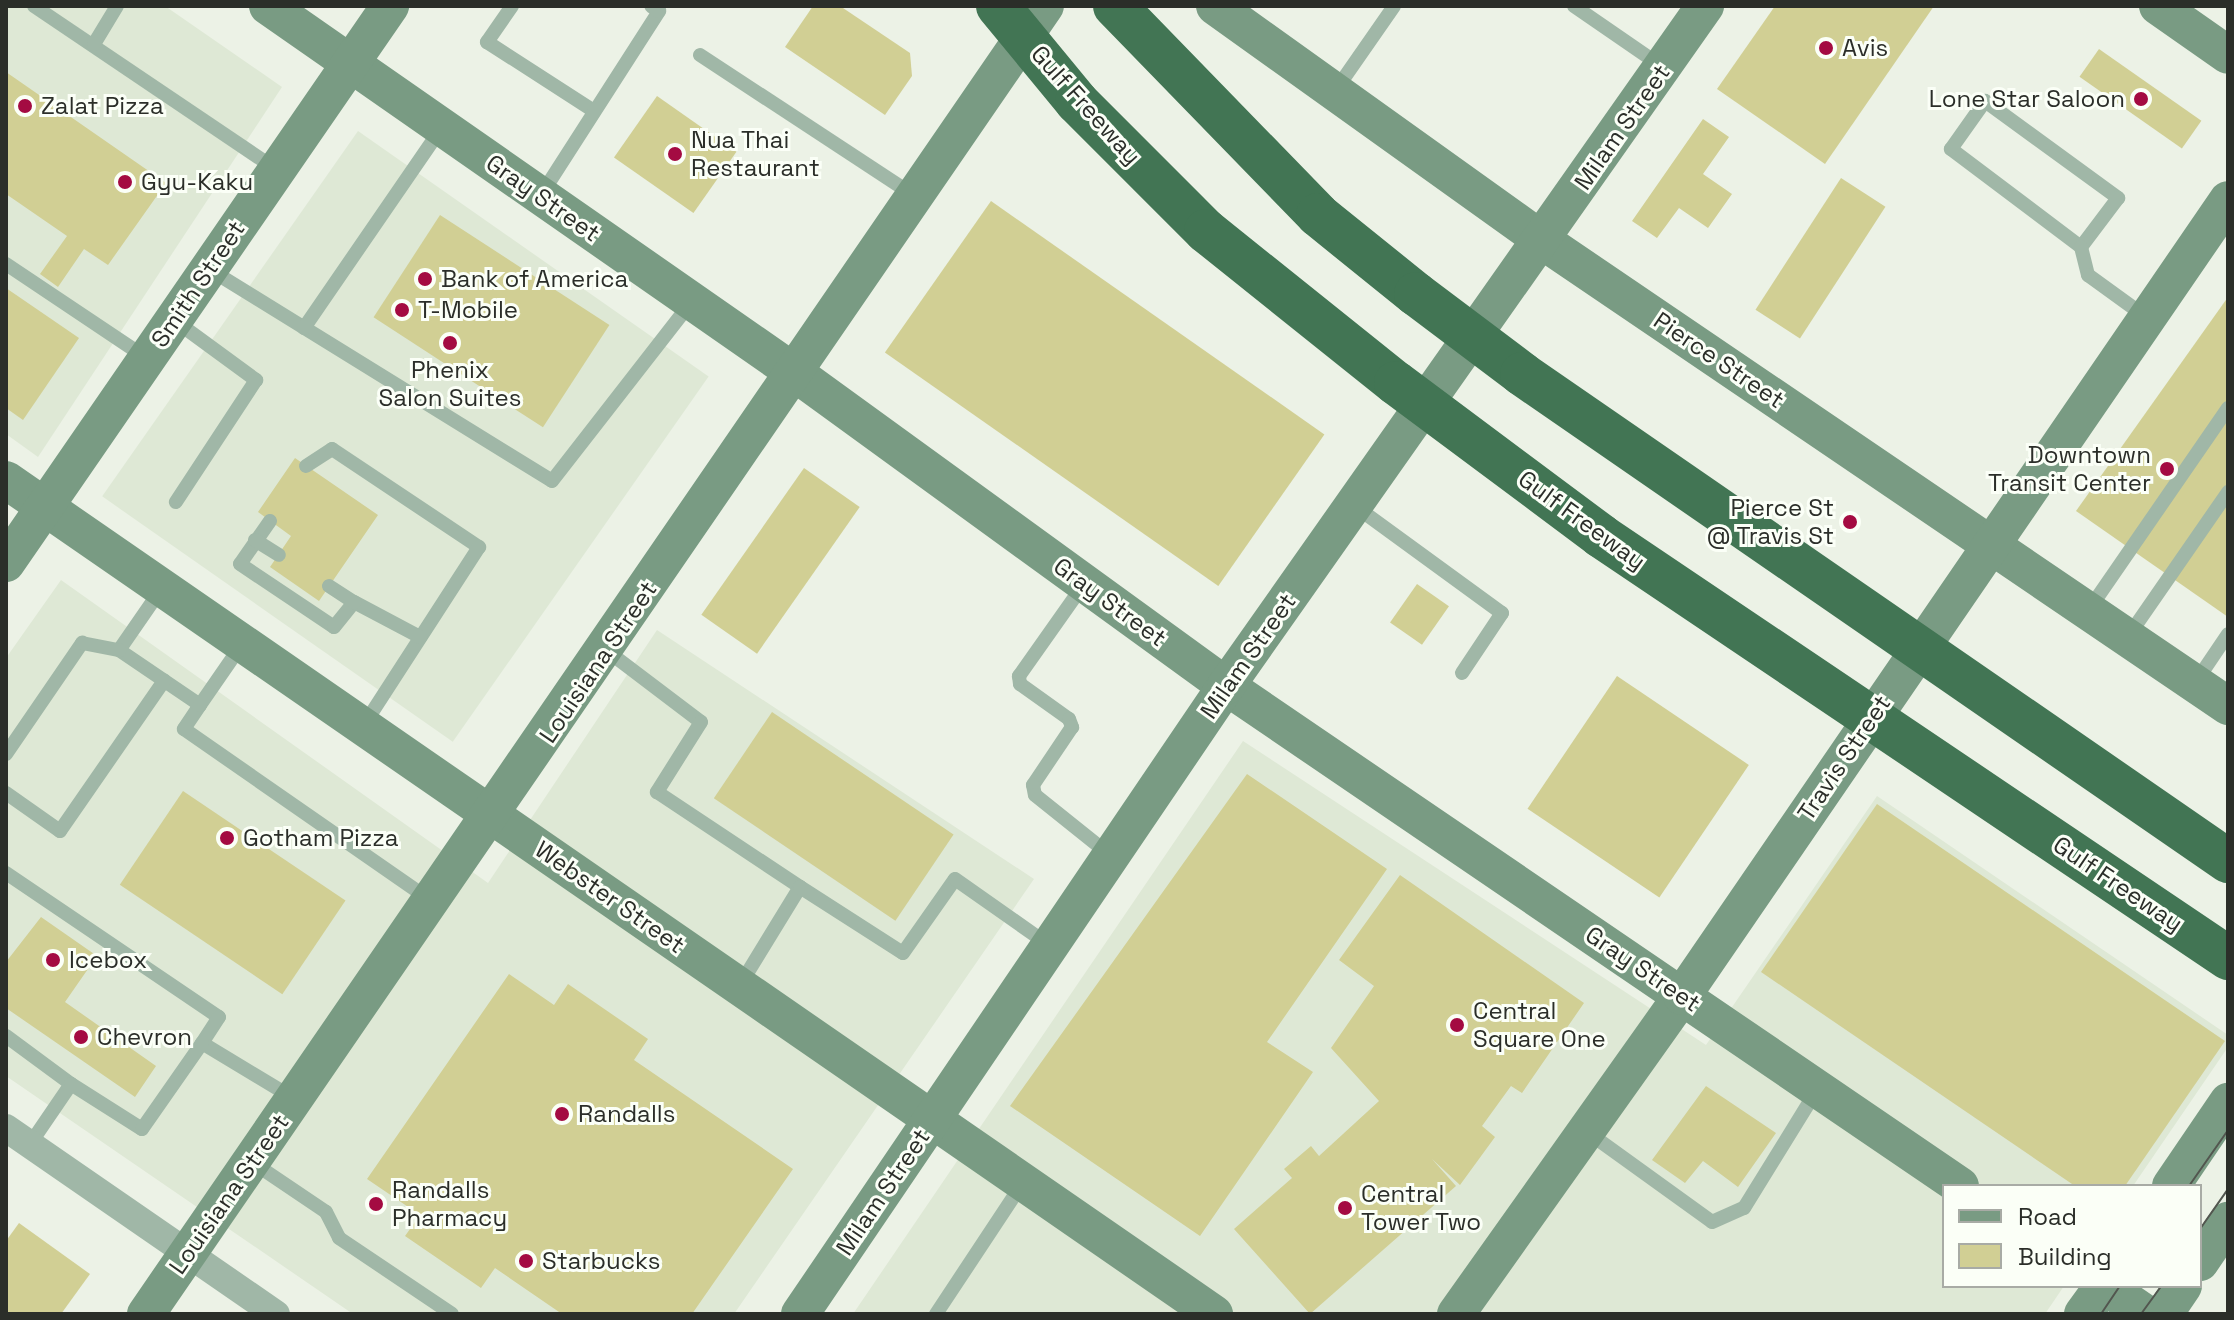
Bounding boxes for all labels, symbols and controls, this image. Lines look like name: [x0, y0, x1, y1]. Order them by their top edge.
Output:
place label: Avis: [1842, 34, 1888, 62]
marker: Avis: [1817, 39, 1835, 57]
street label: Gulf Freeway: [1025, 40, 1147, 170]
street label: Milam Street: [1568, 59, 1676, 195]
place label: Lone Star Saloon: [1929, 85, 2125, 113]
marker: Lone Star Saloon: [2132, 90, 2150, 108]
place label: Zalat Pizza: [41, 92, 164, 120]
marker: Zalat Pizza: [16, 97, 34, 115]
place label: Nua Thai Restaurant: [691, 126, 820, 182]
marker: Nua Thai Restaurant: [666, 145, 684, 163]
street label: Gray Street: [481, 148, 605, 248]
place label: Gyu-Kaku: [141, 168, 253, 196]
marker: Gyu-Kaku: [116, 173, 134, 191]
street label: Smith Street: [145, 215, 251, 353]
place label: Bank of America: [441, 265, 629, 293]
marker: Bank of America: [416, 270, 434, 288]
place label: T-Mobile: [418, 296, 518, 324]
marker: T-Mobile: [393, 301, 411, 319]
street label: Pierce Street: [1648, 306, 1790, 414]
marker: Phenix Salon Suites: [441, 334, 459, 352]
place label: Phenix Salon Suites: [379, 356, 521, 412]
place label: Downtown Transit Center: [1988, 441, 2151, 497]
marker: Downtown Transit Center: [2158, 460, 2176, 478]
street label: Gulf Freeway: [1513, 464, 1651, 576]
place label: Pierce St @ Travis St: [1706, 494, 1834, 550]
marker: Pierce St @ Travis St: [1841, 513, 1859, 531]
street label: Gray Street: [1048, 552, 1172, 652]
street label: Louisiana Street: [533, 576, 663, 748]
street label: Milam Street: [1194, 588, 1302, 724]
street label: Travis Street: [1791, 690, 1897, 826]
place label: Gotham Pizza: [243, 824, 399, 852]
marker: Gotham Pizza: [218, 829, 236, 847]
street label: Gulf Freeway: [2048, 830, 2188, 938]
street label: Webster Street: [530, 835, 690, 959]
street label: Gray Street: [1580, 920, 1706, 1018]
place label: Icebox: [69, 946, 147, 974]
marker: Icebox: [44, 951, 62, 969]
place label: Central Square One: [1473, 997, 1606, 1053]
marker: Central Square One: [1448, 1016, 1466, 1034]
place label: Chevron: [97, 1023, 192, 1051]
marker: Chevron: [72, 1028, 90, 1046]
place label: Randalls: [578, 1100, 675, 1128]
marker: Randalls: [553, 1105, 571, 1123]
street label: Louisiana Street: [163, 1108, 295, 1280]
street label: Milam Street: [830, 1123, 936, 1261]
place label: Randalls Pharmacy: [392, 1176, 507, 1232]
place label: Central Tower Two: [1361, 1180, 1482, 1236]
legend: [1942, 1184, 2202, 1288]
marker: Randalls Pharmacy: [367, 1195, 385, 1213]
marker: Central Tower Two: [1336, 1199, 1354, 1217]
text: Road: [2018, 1201, 2077, 1232]
text: Building: [2018, 1241, 2112, 1272]
place label: Starbucks: [542, 1247, 660, 1275]
marker: Starbucks: [517, 1252, 535, 1270]

